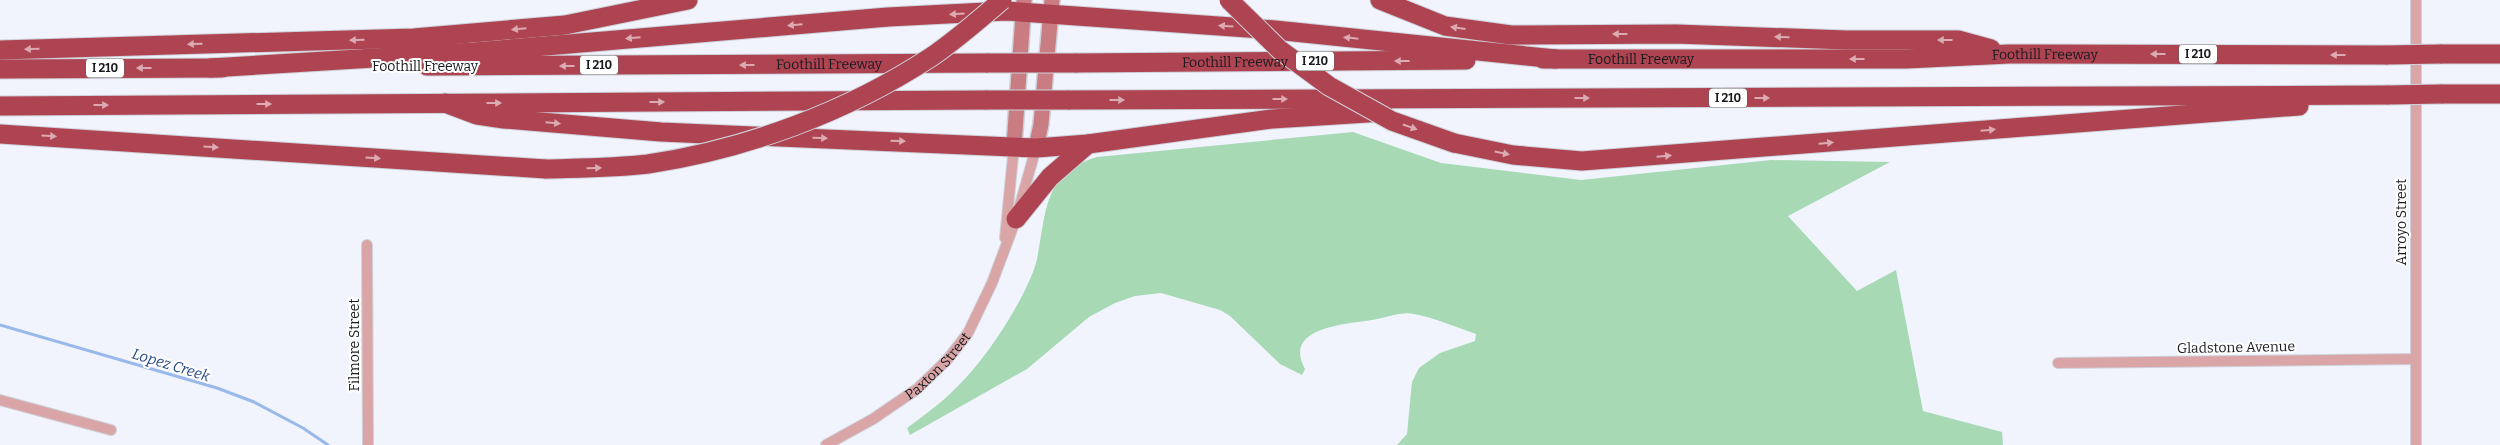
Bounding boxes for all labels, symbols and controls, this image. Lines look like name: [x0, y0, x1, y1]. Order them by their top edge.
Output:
one-way arrow: [949, 10, 965, 18]
one-way arrow: [787, 21, 803, 29]
one-way arrow: [1218, 22, 1234, 30]
one-way arrow: [1450, 23, 1466, 31]
one-way arrow: [511, 25, 527, 33]
one-way arrow: [1612, 30, 1628, 38]
one-way arrow: [1774, 33, 1790, 41]
one-way arrow: [625, 34, 641, 42]
one-way arrow: [1342, 34, 1358, 42]
one-way arrow: [349, 36, 365, 44]
one-way arrow: [1937, 36, 1953, 44]
one-way arrow: [186, 41, 202, 49]
road number: I 210: [2179, 44, 2217, 64]
one-way arrow: [24, 45, 40, 53]
street label: Foothill Freeway: [1991, 46, 2099, 64]
one-way arrow: [2150, 50, 2166, 58]
road number: I 210: [1296, 51, 1334, 70]
street label: Foothill Freeway: [1588, 51, 1695, 68]
one-way arrow: [2330, 51, 2346, 59]
street label: Foothill Freeway: [1182, 53, 1289, 71]
one-way arrow: [1849, 55, 1865, 63]
road number: I 210: [580, 56, 618, 74]
street label: Foothill Freeway: [776, 56, 883, 73]
one-way arrow: [1394, 57, 1410, 65]
road number: I 210: [86, 58, 124, 78]
street label: Foothill Freeway: [372, 58, 479, 75]
one-way arrow: [738, 61, 754, 69]
one-way arrow: [558, 62, 574, 70]
one-way arrow: [135, 64, 151, 72]
road number: I 210: [1709, 89, 1747, 108]
one-way arrow: [1574, 94, 1590, 102]
one-way arrow: [1754, 94, 1770, 102]
one-way arrow: [1109, 95, 1125, 103]
one-way arrow: [1272, 95, 1288, 103]
one-way arrow: [649, 98, 665, 106]
one-way arrow: [486, 99, 502, 107]
one-way arrow: [256, 100, 272, 108]
one-way arrow: [93, 101, 109, 109]
one-way arrow: [545, 119, 561, 127]
one-way arrow: [1403, 124, 1418, 132]
one-way arrow: [1980, 126, 1996, 134]
one-way arrow: [41, 133, 57, 141]
one-way arrow: [812, 134, 828, 142]
one-way arrow: [891, 138, 907, 146]
one-way arrow: [1818, 139, 1834, 147]
one-way arrow: [203, 143, 219, 151]
one-way arrow: [1495, 149, 1510, 157]
one-way arrow: [1656, 152, 1672, 160]
one-way arrow: [365, 154, 381, 162]
one-way arrow: [586, 164, 602, 172]
street label: Arroyo Street: [2393, 179, 2410, 265]
street label: Filmore Street: [346, 298, 363, 392]
street label: Paxton Street: [902, 329, 974, 404]
street label: Gladstone Avenue: [2177, 338, 2295, 357]
water label: Lopez Creek: [130, 345, 213, 386]

